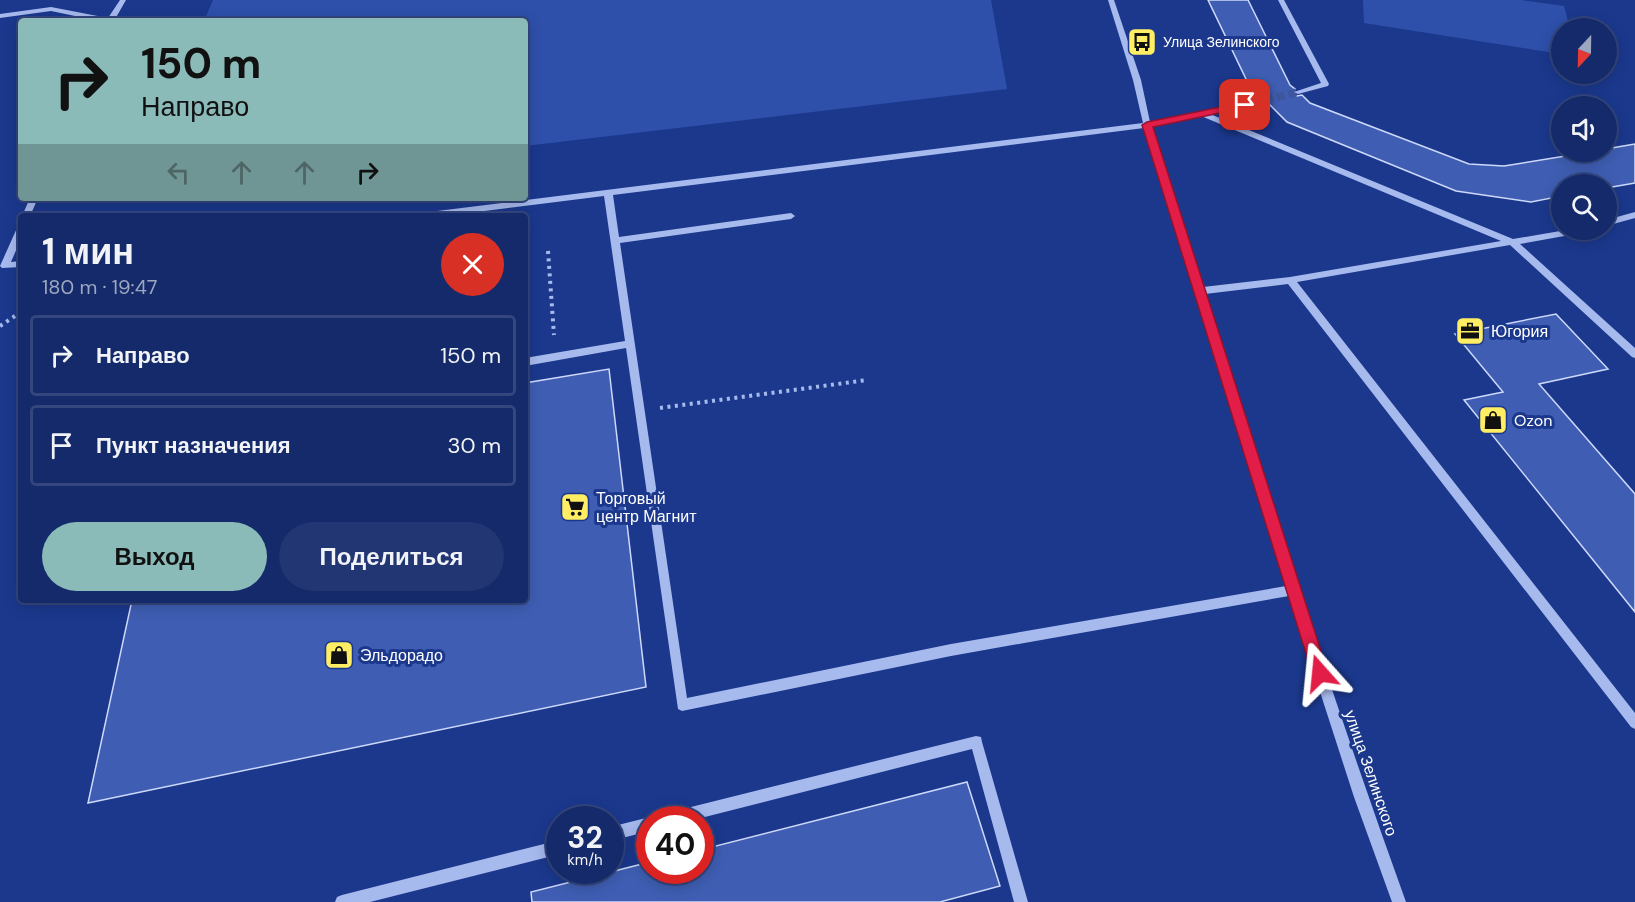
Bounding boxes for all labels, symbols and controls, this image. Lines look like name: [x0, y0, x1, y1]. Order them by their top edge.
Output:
north arrow: [1551, 18, 1617, 84]
map controls: [1551, 18, 1617, 240]
bus stop icon: Улица Зелинского: [1126, 26, 1158, 58]
place label: Улица Зелинского: [1163, 33, 1280, 51]
text: 150 m: [141, 36, 261, 91]
icon: right: [42, 42, 120, 120]
pin: [1219, 79, 1270, 130]
icon: arrive: [1228, 88, 1261, 121]
text: Направо: [141, 89, 249, 124]
button: sound: [1551, 96, 1617, 162]
icon: left: [162, 156, 195, 189]
icon: ahead: [225, 156, 258, 189]
icon: ahead: [288, 156, 321, 189]
icon: right: [351, 156, 384, 189]
button: search: [1551, 174, 1617, 240]
text: 1 мин: [42, 228, 134, 275]
button: close: [441, 233, 504, 296]
text: 180 m · 19:47: [42, 274, 157, 300]
office icon: Югория: [1454, 315, 1486, 347]
place label: Югория: [1491, 321, 1548, 342]
icon: right: [45, 339, 78, 372]
text: Направо: [96, 341, 190, 370]
text: 150 m: [440, 341, 501, 370]
shop icon: Ozon: [1477, 404, 1509, 436]
place label: Ozon: [1514, 410, 1552, 431]
icon: arrive: [45, 429, 78, 462]
text: Пункт назначения: [96, 431, 291, 460]
text: 30 m: [447, 431, 501, 460]
place label: Торговый центр Магнит: [596, 488, 697, 527]
supermarket icon: Торговый центр Магнит: [559, 491, 591, 523]
button: Выход: [42, 522, 267, 591]
button: Поделиться: [279, 522, 504, 591]
shop icon: Эльдорадо: [323, 639, 355, 671]
position arrow: [1288, 641, 1352, 705]
place label: Эльдорадо: [360, 645, 443, 666]
street label: улица Зелинского: [1340, 707, 1402, 839]
speed limit sign: 40: [636, 806, 714, 884]
text: 32: [567, 818, 603, 857]
text: km/h: [567, 850, 603, 870]

